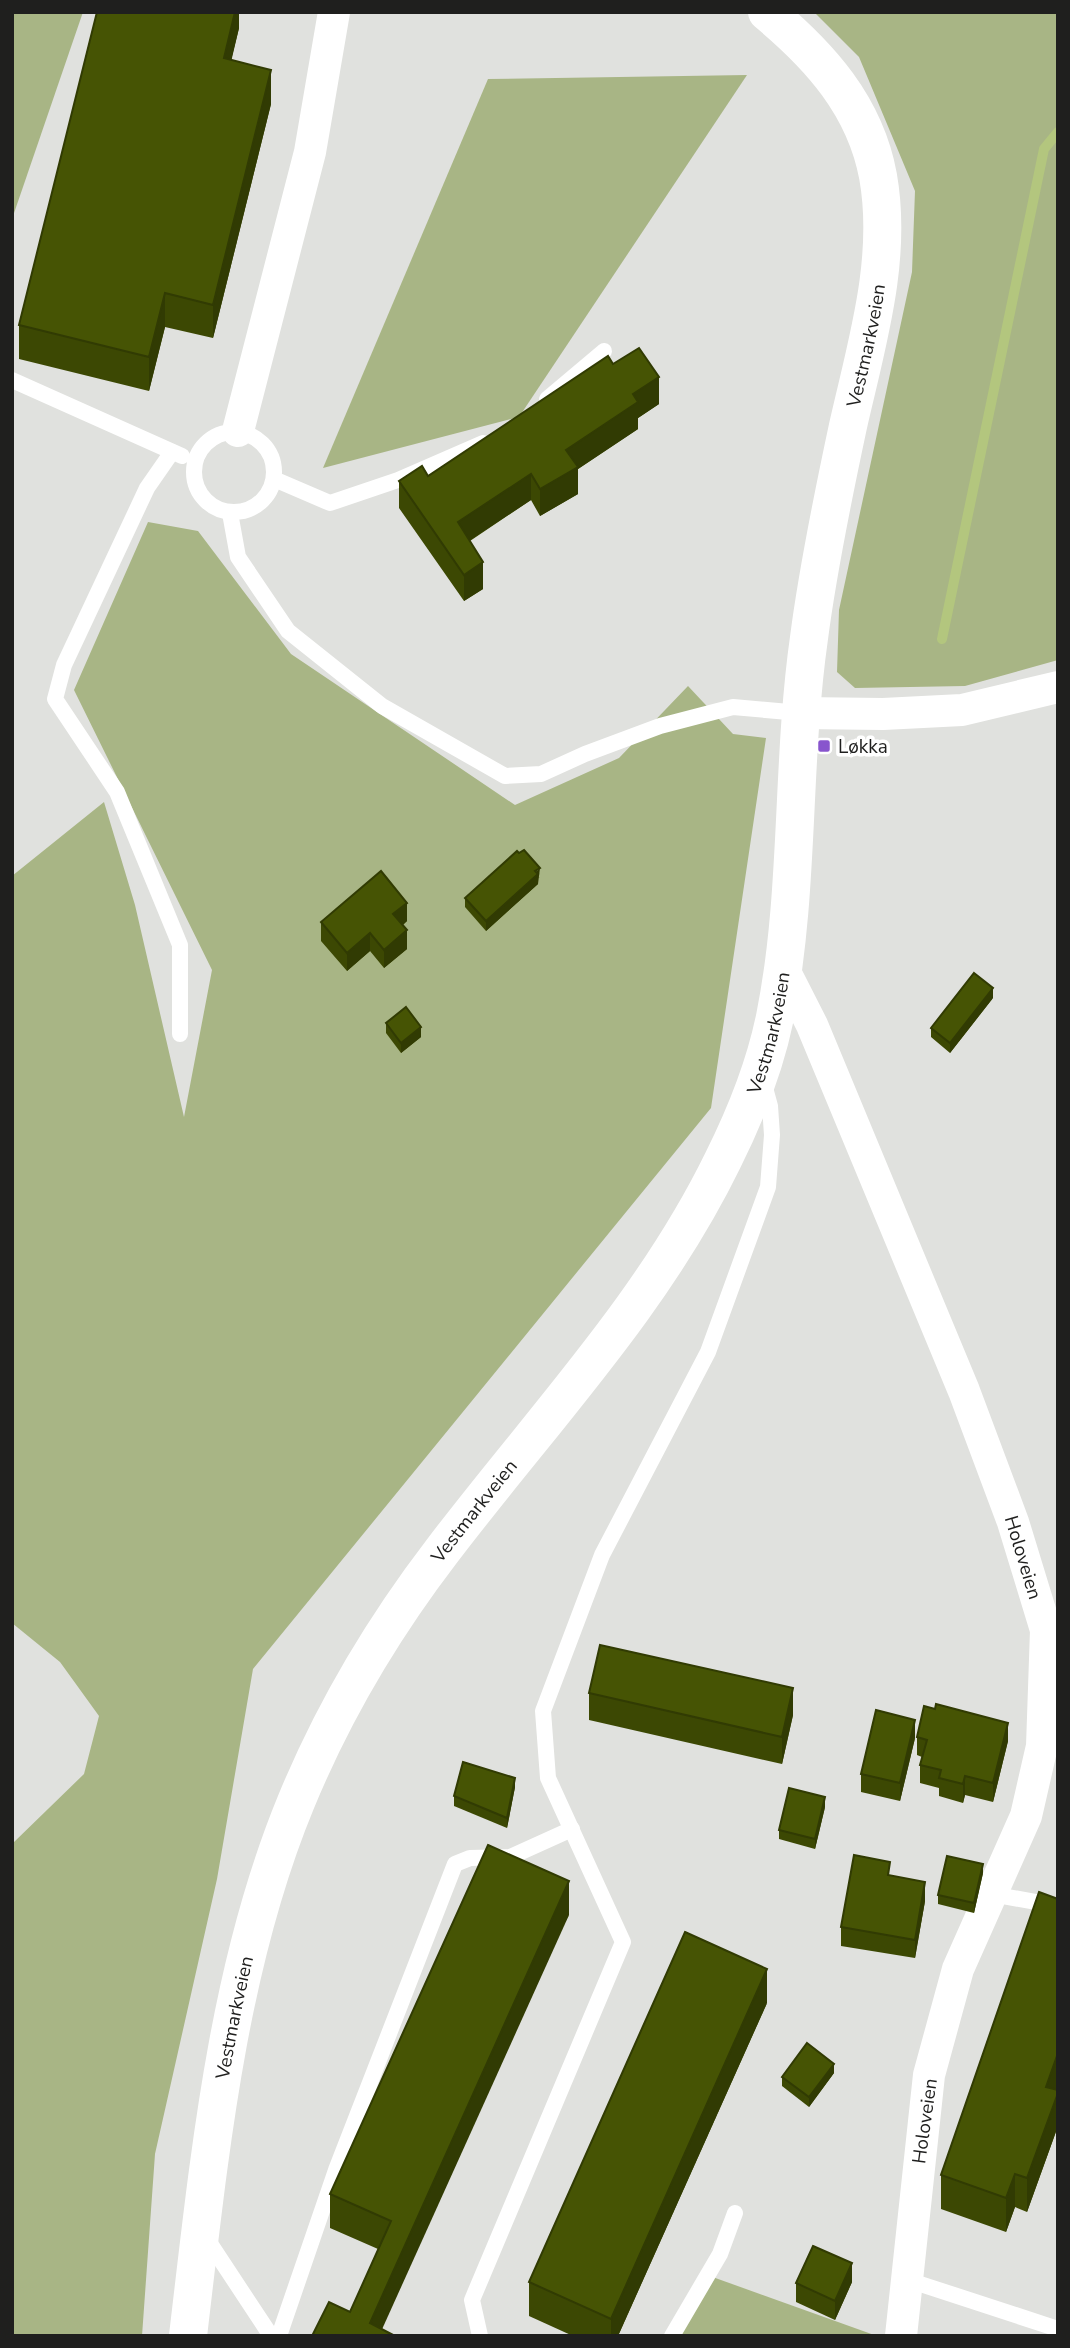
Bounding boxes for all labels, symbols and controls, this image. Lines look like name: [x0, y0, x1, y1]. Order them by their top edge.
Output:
street label: Vestmarkveien: [841, 282, 892, 411]
place label: Løkka: [838, 734, 888, 760]
marker: Løkka: [816, 738, 832, 754]
street label: Vestmarkveien: [741, 970, 797, 1099]
street label: Vestmarkveien: [425, 1454, 523, 1569]
street label: Holoveien: [998, 1513, 1048, 1603]
street label: Vestmarkveien: [210, 1953, 260, 2082]
street label: Holoveien: [906, 2077, 944, 2166]

